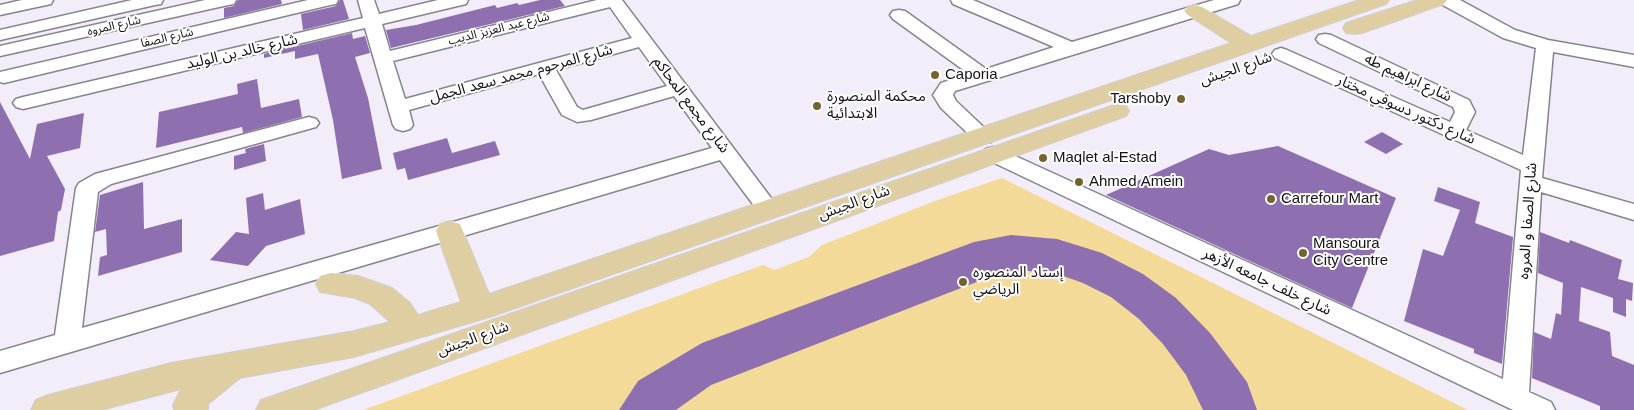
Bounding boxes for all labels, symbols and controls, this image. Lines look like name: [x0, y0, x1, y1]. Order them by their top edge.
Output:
street label: شارع عبد العزيز الديب: [447, 9, 551, 49]
street label: شارع المروه: [86, 13, 142, 39]
street label: شارع الصفا: [139, 25, 195, 51]
street label: شارع خالد بن الوليد: [185, 30, 299, 74]
street label: شارع المرحوم محمد سعد الجمل: [427, 41, 615, 107]
street label: شارع الجيش: [1198, 48, 1274, 90]
street label: شارع ابراهيم طه: [1361, 50, 1455, 106]
street label: شارع مجمع المحاكم: [649, 53, 733, 157]
place label: Caporia: [945, 66, 998, 84]
marker: Caporia: [929, 69, 941, 81]
street label: شارع دكتور دسوقي مختار: [1334, 71, 1478, 149]
place label: محكمة المنصورة الابتدائية: [827, 88, 926, 123]
place label: Tarshoby: [1110, 90, 1171, 108]
marker: Tarshoby: [1175, 93, 1187, 105]
marker: محكمة المنصورة الابتدائية: [811, 100, 823, 112]
place label: Maqlet al-Estad: [1053, 149, 1157, 167]
marker: Maqlet al-Estad: [1037, 152, 1049, 164]
street label: شارع الصفا و المروه: [1515, 162, 1541, 280]
place label: Ahmed Amein: [1089, 173, 1183, 191]
marker: Ahmed Amein: [1073, 176, 1085, 188]
street label: شارع الجيش: [816, 182, 892, 224]
place label: Carrefour Mart: [1281, 190, 1379, 208]
marker: Carrefour Mart: [1265, 193, 1277, 205]
place label: Mansoura City Centre: [1313, 235, 1388, 270]
street label: شارع خلف جامعه الأزهر: [1200, 244, 1334, 320]
marker: Mansoura City Centre: [1297, 247, 1309, 259]
place label: إستاد المنصوره الرياضي: [973, 264, 1063, 299]
marker: إستاد المنصوره الرياضي: [957, 276, 969, 288]
street label: شارع الجيش: [435, 318, 511, 360]

